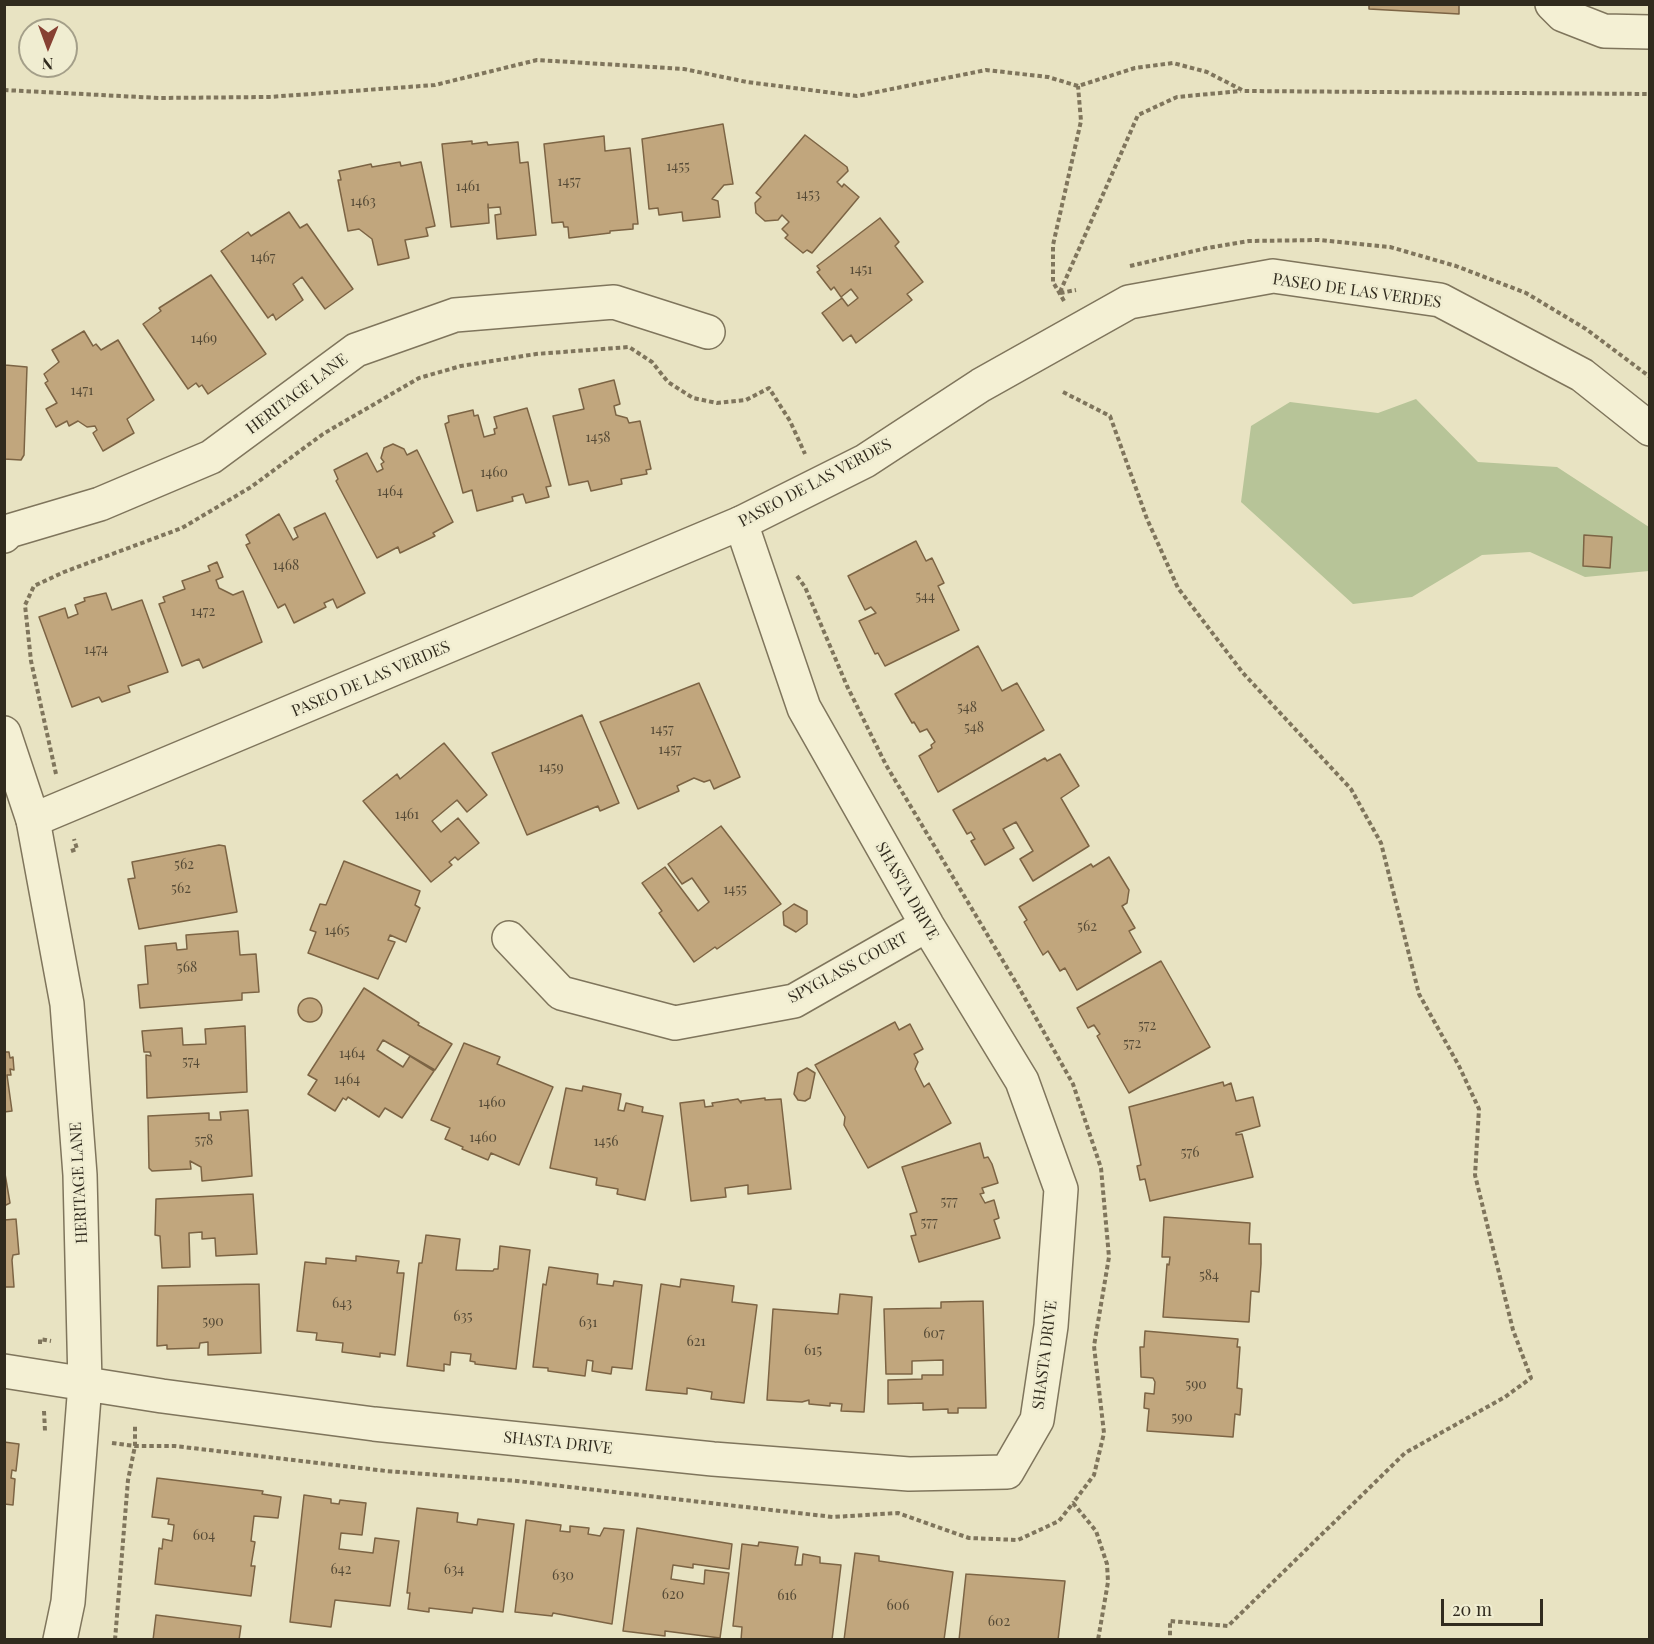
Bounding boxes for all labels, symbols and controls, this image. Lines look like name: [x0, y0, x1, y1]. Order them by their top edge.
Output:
north arrow: [18, 18, 78, 78]
text: N: [42, 54, 54, 75]
house number: 1455: [666, 159, 690, 175]
house number: 1457: [557, 174, 581, 190]
house number: 1461: [456, 179, 480, 195]
house number: 1453: [796, 187, 820, 203]
house number: 1463: [350, 194, 376, 210]
house number: 1467: [250, 250, 276, 266]
house number: 1451: [849, 262, 873, 278]
street label: PASEO DE LAS VERDES: [1271, 270, 1443, 312]
house number: 1469: [191, 331, 217, 347]
street label: HERITAGE LANE: [243, 350, 351, 438]
house number: 1471: [71, 383, 93, 399]
house number: 1458: [585, 430, 611, 446]
street label: PASEO DE LAS VERDES: [735, 435, 895, 531]
house number: 1460: [480, 465, 508, 481]
house number: 1464: [377, 484, 403, 500]
house number: 1468: [273, 558, 299, 574]
house number: 544: [915, 589, 935, 605]
house number: 1472: [191, 604, 215, 620]
street label: PASEO DE LAS VERDES: [289, 637, 453, 721]
house number: 1474: [84, 642, 108, 658]
house number: 548: [957, 700, 977, 716]
house number: 548: [964, 720, 984, 736]
house number: 1457: [650, 722, 674, 738]
house number: 1457: [658, 742, 682, 758]
house number: 1459: [538, 760, 564, 776]
house number: 1461: [395, 807, 419, 823]
street label: SHASTA DRIVE: [871, 839, 943, 943]
house number: 562: [174, 857, 194, 873]
house number: 562: [171, 881, 191, 897]
house number: 1455: [723, 882, 747, 898]
house number: 562: [1077, 919, 1097, 935]
house number: 1465: [324, 923, 350, 939]
street label: SPYGLASS COURT: [785, 928, 911, 1008]
house number: 568: [177, 960, 197, 976]
house number: 572: [1138, 1018, 1156, 1034]
house number: 572: [1123, 1036, 1141, 1052]
house number: 1464: [339, 1046, 365, 1062]
house number: 574: [182, 1054, 200, 1070]
house number: 1464: [334, 1072, 360, 1088]
house number: 1460: [478, 1095, 506, 1111]
street label: HERITAGE LANE: [66, 1122, 92, 1244]
house number: 1460: [469, 1130, 497, 1146]
house number: 578: [195, 1133, 213, 1149]
house number: 1456: [593, 1134, 619, 1150]
house number: 576: [1181, 1145, 1199, 1161]
house number: 577: [940, 1194, 958, 1210]
house number: 577: [920, 1215, 938, 1231]
house number: 584: [1199, 1268, 1219, 1284]
house number: 643: [332, 1296, 352, 1312]
street label: SHASTA DRIVE: [1029, 1299, 1061, 1411]
house number: 635: [453, 1309, 473, 1325]
house number: 590: [202, 1314, 224, 1330]
house number: 631: [579, 1315, 597, 1331]
house number: 607: [923, 1326, 945, 1342]
house number: 621: [686, 1334, 706, 1350]
house number: 615: [804, 1343, 822, 1359]
house number: 590: [1185, 1377, 1207, 1393]
house number: 590: [1171, 1410, 1193, 1426]
street label: SHASTA DRIVE: [502, 1428, 614, 1458]
house number: 604: [193, 1528, 215, 1544]
house number: 642: [331, 1562, 351, 1578]
house number: 634: [444, 1562, 464, 1578]
house number: 630: [552, 1568, 574, 1584]
house number: 620: [662, 1587, 684, 1603]
scale bar: [1444, 1587, 1546, 1625]
house number: 616: [777, 1588, 797, 1604]
text: 20 m: [1452, 1597, 1492, 1621]
house number: 606: [887, 1598, 909, 1614]
house number: 602: [988, 1614, 1010, 1630]

